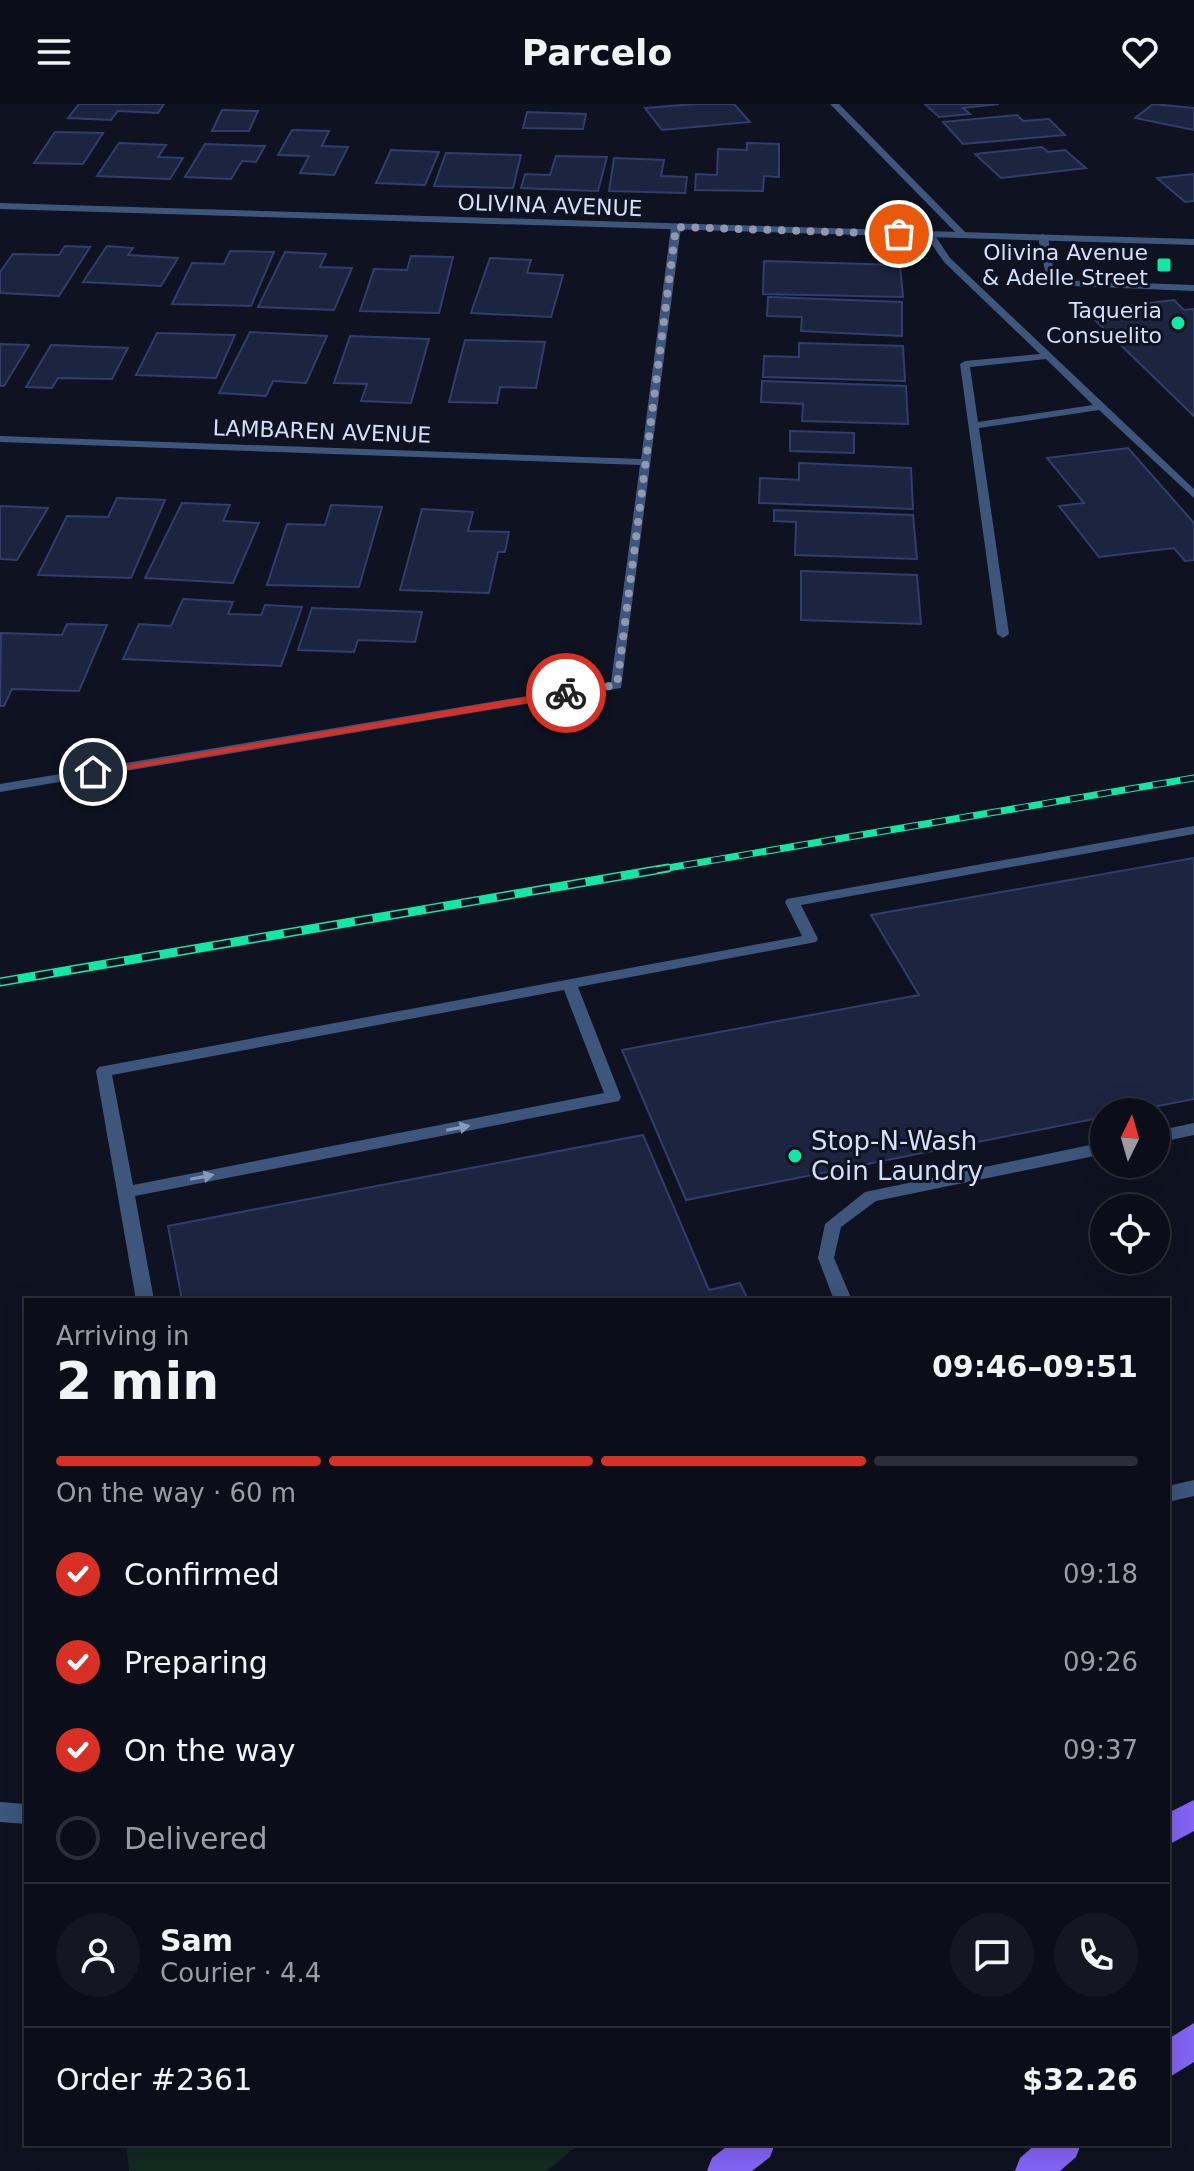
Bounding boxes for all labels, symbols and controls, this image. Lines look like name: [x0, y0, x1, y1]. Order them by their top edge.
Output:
icon: menu: [32, 30, 76, 74]
icon: heart: [1118, 30, 1162, 74]
text: Parcelo: [522, 32, 672, 73]
street label: OLIVINA AVENUE: [457, 190, 643, 221]
pin: [865, 200, 933, 268]
icon: bag: [877, 212, 921, 256]
place label: Olivina Avenue & Adelle Street: [982, 240, 1148, 290]
marker: Olivina Avenue & Adelle Street: [1155, 256, 1173, 274]
place label: Taqueria Consuelito: [1046, 298, 1162, 348]
marker: Taqueria Consuelito: [1169, 314, 1187, 332]
street label: LAMBAREN AVENUE: [212, 415, 432, 448]
courier: [526, 653, 606, 733]
icon: bike: [544, 671, 588, 715]
pin: [59, 738, 127, 806]
icon: home: [71, 750, 115, 794]
north arrow: [1090, 1098, 1170, 1178]
map controls: [1090, 1098, 1170, 1274]
one-way arrow: [445, 1121, 470, 1133]
place label: Stop-N-Wash Coin Laundry: [811, 1126, 983, 1186]
marker: Stop-N-Wash Coin Laundry: [786, 1147, 804, 1165]
one-way arrow: [190, 1171, 215, 1183]
button: locate: [1090, 1194, 1170, 1274]
text: Arriving in: [56, 1321, 190, 1351]
text: 09:46–09:51: [932, 1349, 1138, 1384]
text: 2 min: [56, 1351, 219, 1411]
text: On the way · 60 m: [56, 1478, 296, 1508]
icon: check: [56, 1552, 100, 1596]
text: Confirmed: [124, 1557, 280, 1592]
text: 09:18: [1063, 1559, 1138, 1589]
icon: check: [56, 1640, 100, 1684]
text: Preparing: [124, 1645, 268, 1680]
text: 09:26: [1063, 1647, 1138, 1677]
icon: check: [56, 1728, 100, 1772]
text: On the way: [124, 1733, 296, 1768]
text: 09:37: [1063, 1735, 1138, 1765]
text: Delivered: [124, 1821, 268, 1856]
button: person: [56, 1913, 140, 1997]
button: chat: [950, 1913, 1034, 1997]
button: phone: [1054, 1913, 1138, 1997]
text: Sam: [160, 1923, 233, 1958]
text: Courier · 4.4: [160, 1958, 321, 1988]
text: Order #2361: [56, 2062, 252, 2097]
text: $32.26: [1022, 2062, 1138, 2097]

